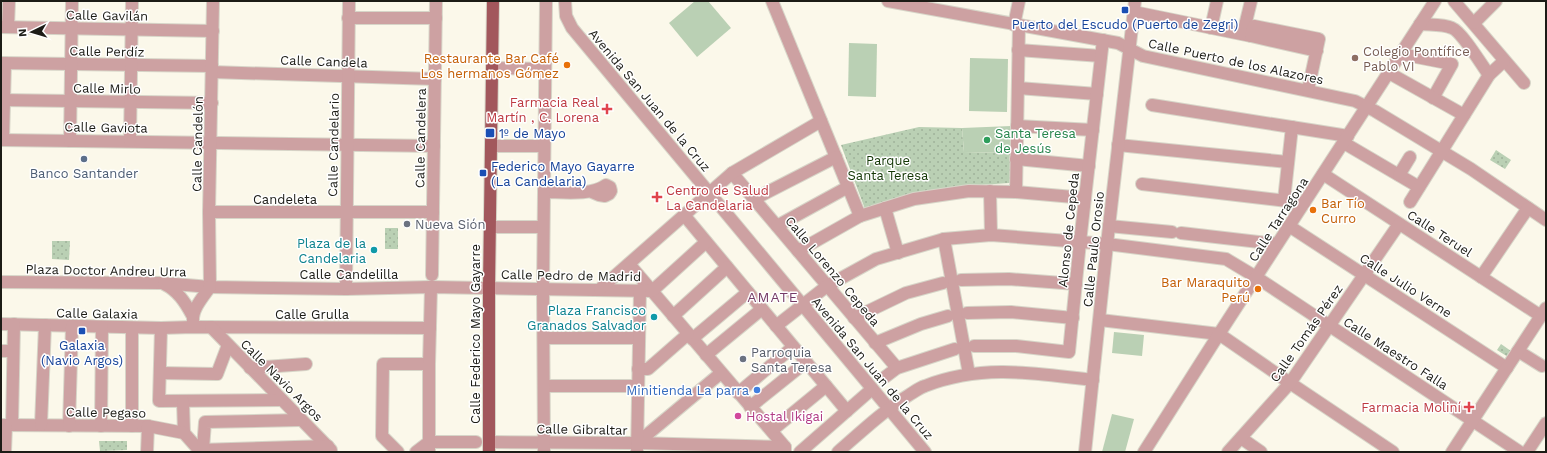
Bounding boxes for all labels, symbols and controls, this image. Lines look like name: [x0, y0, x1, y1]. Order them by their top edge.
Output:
marker: Puerto del Escudo (Puerto de Zegri): [1120, 5, 1130, 15]
street label: Calle Gavilán: [66, 7, 148, 24]
north arrow: [12, 12, 52, 52]
place label: Puerto del Escudo (Puerto de Zegri): [1012, 17, 1238, 32]
street label: Avenida San Juan de la Cruz: [586, 26, 714, 175]
text: N: [16, 28, 29, 37]
street label: Calle Puerto de los Alazores: [1147, 36, 1325, 87]
street label: Calle Perdíz: [69, 43, 145, 60]
place label: Colegio Pontífice Pablo VI: [1363, 44, 1470, 74]
place label: Restaurante Bar Café Los hermanos Gómez: [421, 51, 559, 81]
street label: Calle Candela: [280, 52, 369, 71]
marker: Colegio Pontífice Pablo VI: [1350, 53, 1360, 63]
marker: Restaurante Bar Café Los hermanos Gómez: [562, 60, 572, 70]
street label: Calle Mirlo: [73, 80, 141, 97]
street label: Calle Candelera: [412, 87, 429, 188]
street label: Calle Candelario: [325, 93, 342, 197]
place label: Farmacia Real Martín , C. Lorena: [486, 95, 600, 125]
street label: Calle Candelón: [189, 96, 206, 192]
marker: Farmacia Real Martín , C. Lorena: [602, 104, 612, 114]
street label: Calle Gaviota: [64, 119, 148, 136]
place label: 1º de Mayo: [499, 126, 566, 141]
place label: Santa Teresa de Jesús: [995, 126, 1076, 156]
marker: 1º de Mayo: [484, 127, 496, 139]
marker: Santa Teresa de Jesús: [982, 135, 992, 145]
park label: Parque Santa Teresa: [848, 153, 929, 183]
marker: Banco Santander: [79, 154, 89, 164]
place label: Federico Mayo Gayarre (La Candelaria): [491, 159, 635, 189]
place label: Banco Santander: [30, 166, 138, 181]
marker: Federico Mayo Gayarre (La Candelaria): [478, 168, 488, 178]
street label: Alonso de Cepeda: [1055, 171, 1082, 288]
street label: Calle Tarragona: [1246, 174, 1312, 264]
place label: Centro de Salud La Candelaria: [666, 183, 769, 213]
street label: Calle Paulo Orosio: [1080, 190, 1107, 308]
marker: Centro de Salud La Candelaria: [651, 191, 663, 203]
street label: Candeleta: [253, 192, 318, 207]
place label: Bar Tío Curro: [1321, 196, 1365, 226]
marker: Bar Tío Curro: [1308, 205, 1318, 215]
street label: Calle Teruel: [1404, 207, 1475, 260]
street label: Calle Lorenzo Cepeda: [782, 213, 883, 330]
place label: Nueva Sión: [415, 217, 485, 232]
marker: Nueva Sión: [402, 219, 412, 229]
place label: Plaza de la Candelaria: [297, 236, 367, 266]
street label: Calle Federico Mayo Gayarre: [468, 244, 483, 424]
marker: Plaza de la Candelaria: [369, 245, 379, 255]
street label: Calle Julio Verne: [1357, 250, 1454, 321]
street label: Plaza Doctor Andreu Urra: [25, 262, 187, 279]
street label: Calle Candelilla: [300, 267, 399, 282]
street label: Calle Pedro de Madrid: [501, 267, 641, 284]
place label: Bar Maraquito Perú: [1161, 275, 1250, 305]
street label: Calle Tomás Pérez: [1267, 281, 1346, 385]
marker: Bar Maraquito Perú: [1253, 284, 1263, 294]
district label: AMATE: [747, 289, 799, 305]
street label: Avenida San Juan de la Cruz: [809, 294, 937, 443]
place label: Plaza Francisco Granados Salvador: [527, 303, 646, 333]
street label: Calle Galaxia: [56, 305, 139, 322]
street label: Calle Grulla: [275, 307, 350, 322]
marker: Plaza Francisco Granados Salvador: [649, 312, 659, 322]
street label: Calle Maestro Falla: [1341, 314, 1451, 393]
marker: Galaxia (Navio Argos): [77, 326, 87, 336]
street label: Calle Navio Argos: [238, 336, 326, 425]
place label: Galaxia (Navio Argos): [41, 338, 123, 368]
place label: Parroquia Santa Teresa: [751, 345, 832, 375]
marker: Parroquia Santa Teresa: [738, 354, 748, 364]
place label: Minitienda La parra: [626, 383, 750, 398]
marker: Minitienda La parra: [752, 385, 762, 395]
place label: Farmacia Moliní: [1361, 400, 1462, 415]
marker: Farmacia Moliní: [1464, 402, 1474, 412]
street label: Calle Pegaso: [66, 404, 147, 421]
place label: Hostal Ikigai: [746, 409, 823, 424]
marker: Hostal Ikigai: [733, 411, 743, 421]
street label: Calle Gibraltar: [536, 421, 628, 438]

